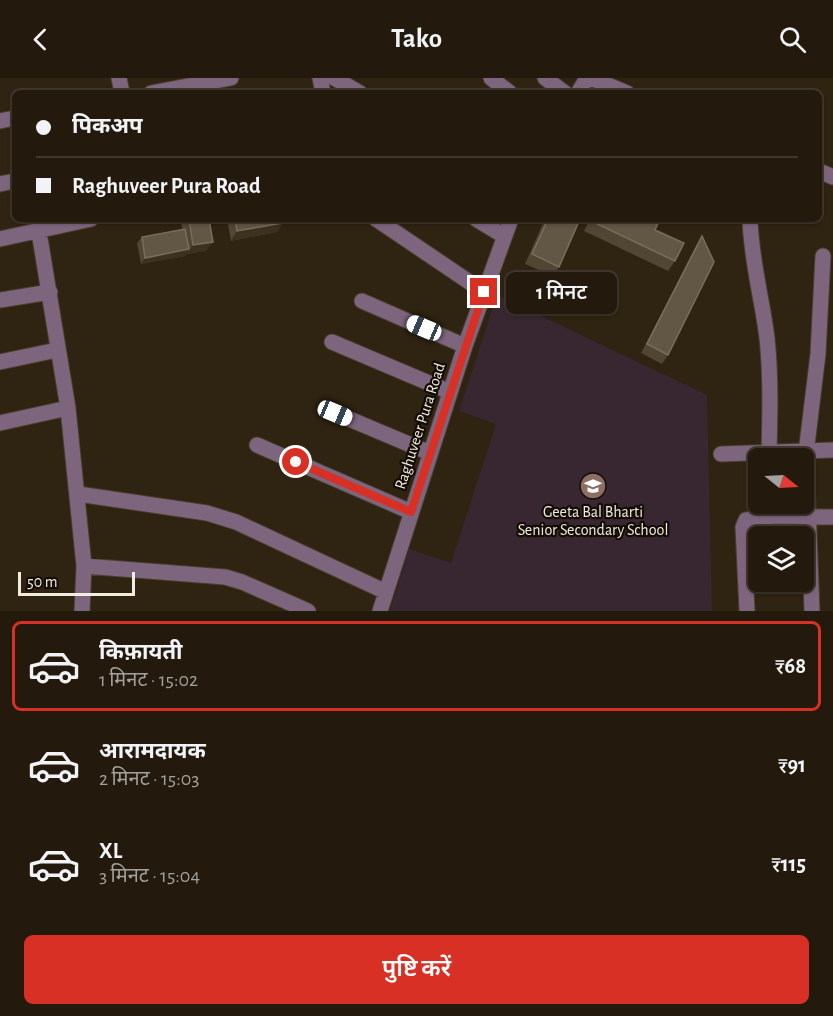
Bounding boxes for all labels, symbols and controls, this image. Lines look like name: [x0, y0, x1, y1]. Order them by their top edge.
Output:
icon: back: [24, 23, 57, 56]
icon: search: [776, 23, 809, 56]
text: Tako: [391, 25, 442, 52]
text: पिकअप: [72, 115, 143, 137]
text: Raghuveer Pura Road: [72, 175, 261, 197]
callout: 1 मिनट: [505, 271, 616, 313]
route end: [470, 278, 497, 305]
text: 1 मिनट: [536, 283, 587, 303]
car: [404, 313, 444, 343]
street label: Raghuveer Pura Road: [392, 361, 448, 491]
car: [315, 398, 355, 428]
route start: [282, 448, 309, 475]
north arrow: [748, 448, 814, 514]
map controls: [748, 448, 814, 592]
school or university icon: Geeta Bal Bharti Senior Secondary School: [578, 471, 608, 501]
place label: Geeta Bal Bharti Senior Secondary School: [518, 504, 668, 539]
button: layers: [748, 526, 814, 592]
scale bar: [18, 569, 135, 596]
text: 50 m: [27, 574, 58, 590]
icon: car: [27, 639, 81, 693]
text: किफ़ायती: [99, 641, 183, 663]
text: ₹68: [775, 655, 806, 677]
text: 1 मिनट · 15:02: [99, 670, 198, 690]
icon: car: [27, 738, 81, 792]
text: आरामदायक: [99, 740, 206, 762]
text: ₹91: [778, 754, 806, 776]
text: 2 मिनट · 15:03: [99, 769, 200, 789]
icon: car: [27, 837, 81, 891]
text: XL: [99, 840, 122, 862]
text: ₹115: [771, 853, 806, 875]
text: 3 मिनट · 15:04: [99, 866, 200, 886]
button: पुष्टि करें: [24, 935, 809, 1004]

